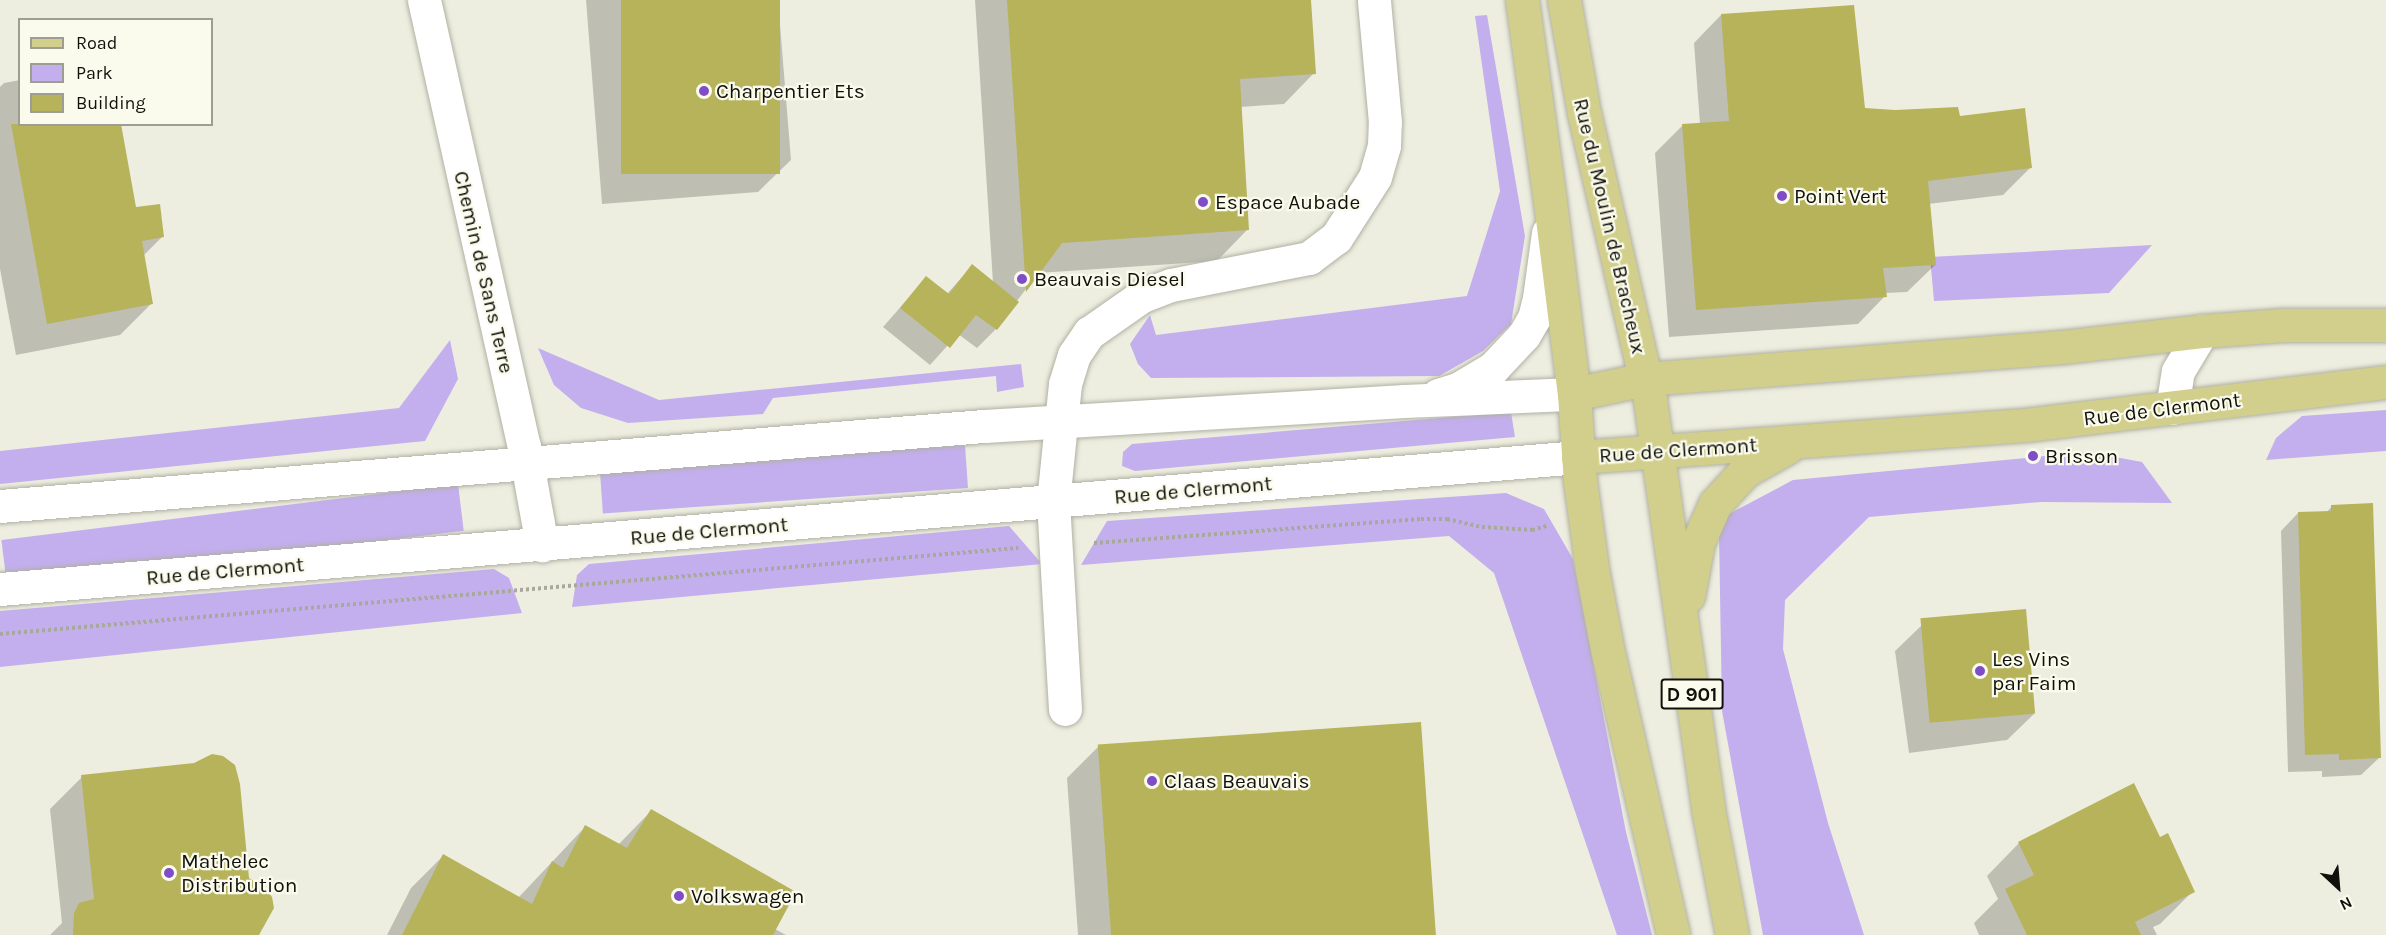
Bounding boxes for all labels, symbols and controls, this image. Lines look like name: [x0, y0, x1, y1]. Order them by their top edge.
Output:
legend: [18, 18, 213, 126]
text: Road: [76, 32, 117, 54]
text: Park: [76, 62, 113, 84]
place label: Charpentier Ets: [716, 78, 865, 104]
marker: Charpentier Ets: [697, 84, 711, 98]
text: Building: [76, 92, 146, 114]
street label: Rue du Moulin de Bracheux: [1568, 96, 1652, 356]
street label: Chemin de Sans Terre: [448, 168, 520, 376]
place label: Point Vert: [1794, 183, 1886, 209]
place label: Espace Aubade: [1215, 189, 1360, 215]
marker: Point Vert: [1775, 189, 1789, 203]
marker: Espace Aubade: [1196, 195, 1210, 209]
place label: Beauvais Diesel: [1034, 266, 1185, 292]
marker: Beauvais Diesel: [1015, 272, 1029, 286]
street label: Rue de Clermont: [2082, 387, 2242, 431]
street label: Rue de Clermont: [1598, 432, 1758, 468]
place label: Brisson: [2045, 443, 2118, 469]
marker: Brisson: [2026, 449, 2040, 463]
street label: Rue de Clermont: [1113, 471, 1273, 509]
street label: Rue de Clermont: [629, 512, 789, 550]
street label: Rue de Clermont: [145, 552, 305, 590]
place label: Les Vins par Faim: [1992, 646, 2076, 696]
marker: Les Vins par Faim: [1973, 664, 1987, 678]
road number: D 901: [1660, 677, 1724, 711]
place label: Claas Beauvais: [1164, 768, 1309, 794]
marker: Claas Beauvais: [1145, 774, 1159, 788]
place label: Mathelec Distribution: [181, 848, 297, 898]
north arrow: [2308, 857, 2368, 917]
marker: Mathelec Distribution: [162, 866, 176, 880]
place label: Volkswagen: [691, 883, 804, 909]
marker: Volkswagen: [672, 889, 686, 903]
text: N: [2337, 893, 2355, 915]

